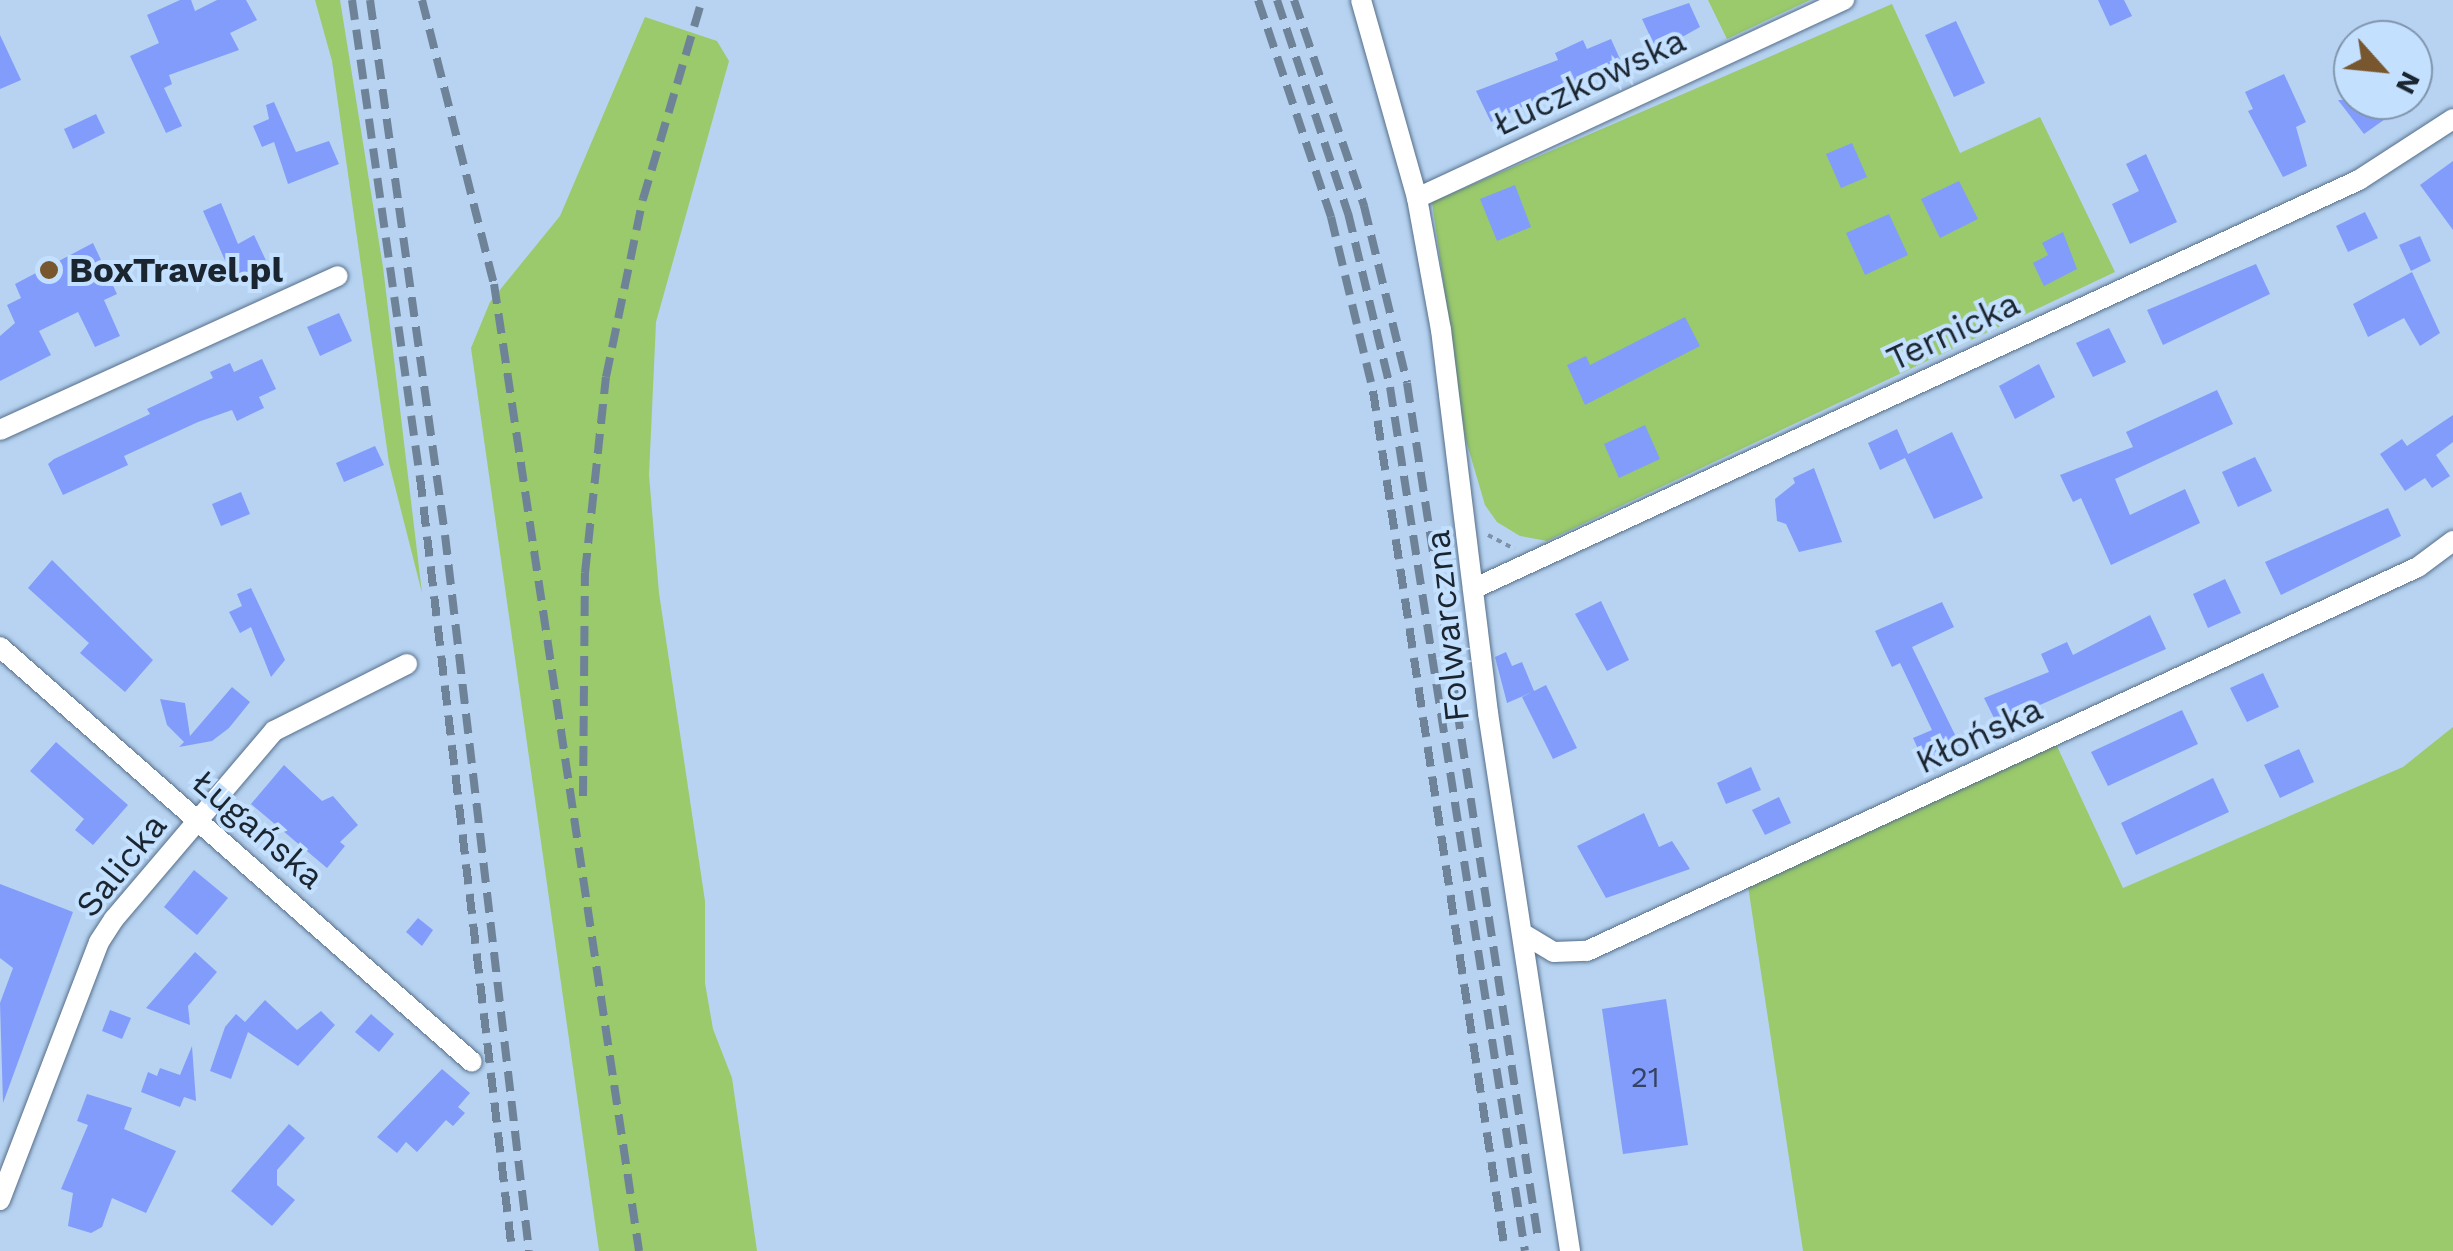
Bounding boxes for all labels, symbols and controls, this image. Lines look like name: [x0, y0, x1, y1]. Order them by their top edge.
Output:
street label: Łuczkowska: [1486, 19, 1692, 145]
north arrow: [2333, 20, 2433, 120]
text: N: [2389, 66, 2428, 100]
place label: BoxTravel.pl: [69, 249, 283, 291]
marker: BoxTravel.pl: [38, 259, 60, 281]
street label: Ternicka: [1880, 282, 2026, 380]
street label: Folwarczna: [1416, 528, 1478, 724]
street label: Kłońska: [1909, 687, 2049, 783]
street label: Ługańska: [183, 760, 333, 898]
street label: Salicka: [67, 805, 175, 925]
house number: 21: [1630, 1059, 1660, 1095]

